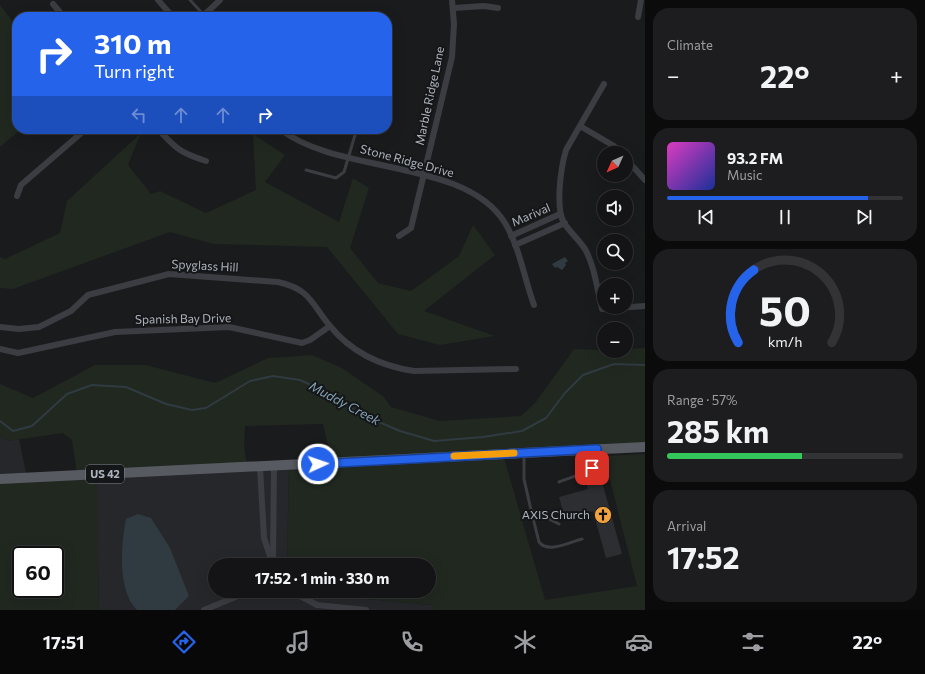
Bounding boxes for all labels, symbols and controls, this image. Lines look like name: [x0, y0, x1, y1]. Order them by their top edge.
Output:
text: 310 m: [94, 26, 171, 60]
icon: right: [28, 28, 80, 80]
text: Climate: [667, 37, 713, 53]
street label: Marble Ridge Lane: [412, 45, 446, 146]
text: 22°: [760, 57, 810, 94]
text: Turn right: [94, 60, 174, 82]
text: −: [667, 62, 680, 89]
text: +: [890, 62, 903, 89]
icon: left: [128, 104, 150, 126]
icon: ahead: [170, 104, 192, 126]
icon: ahead: [212, 104, 234, 126]
icon: right: [254, 104, 276, 126]
street label: Stone Ridge Drive: [359, 141, 456, 179]
north arrow: [597, 146, 633, 182]
map controls: [597, 146, 633, 358]
text: 93.2 FM: [727, 149, 783, 167]
text: Music: [727, 167, 762, 183]
button: sound: [597, 190, 633, 226]
street label: Marival: [509, 200, 552, 229]
icon: previous: [695, 206, 717, 228]
icon: pause: [774, 206, 796, 228]
icon: next: [853, 206, 875, 228]
button: search: [597, 234, 633, 270]
street label: Spyglass Hill: [171, 256, 239, 274]
button: +: [597, 278, 633, 314]
text: 50: [759, 284, 811, 335]
street label: Spanish Bay Drive: [135, 310, 231, 326]
button: −: [597, 322, 633, 358]
text: km/h: [768, 332, 802, 350]
water label: Muddy Creek: [307, 377, 384, 429]
text: Range · 57%: [667, 392, 738, 408]
text: 285 km: [667, 412, 769, 449]
position arrow: [297, 443, 339, 485]
pin: [575, 451, 609, 485]
icon: arrive: [581, 457, 603, 479]
road number: US 42: [86, 465, 124, 483]
church icon: AXIS Church: [593, 505, 613, 525]
place label: AXIS Church: [522, 507, 590, 521]
text: Arrival: [667, 518, 706, 534]
text: 17:52: [667, 538, 740, 575]
speed limit sign: 60: [12, 546, 64, 598]
text: 17:52 · 1 min · 330 m: [255, 569, 389, 587]
icon: directions: [170, 628, 198, 656]
icon: music: [284, 628, 312, 656]
icon: phone: [398, 628, 426, 656]
icon: climate: [511, 628, 539, 656]
icon: car: [625, 628, 653, 656]
icon: filters: [739, 628, 767, 656]
text: 17:51: [43, 631, 84, 653]
text: 22°: [852, 631, 882, 653]

